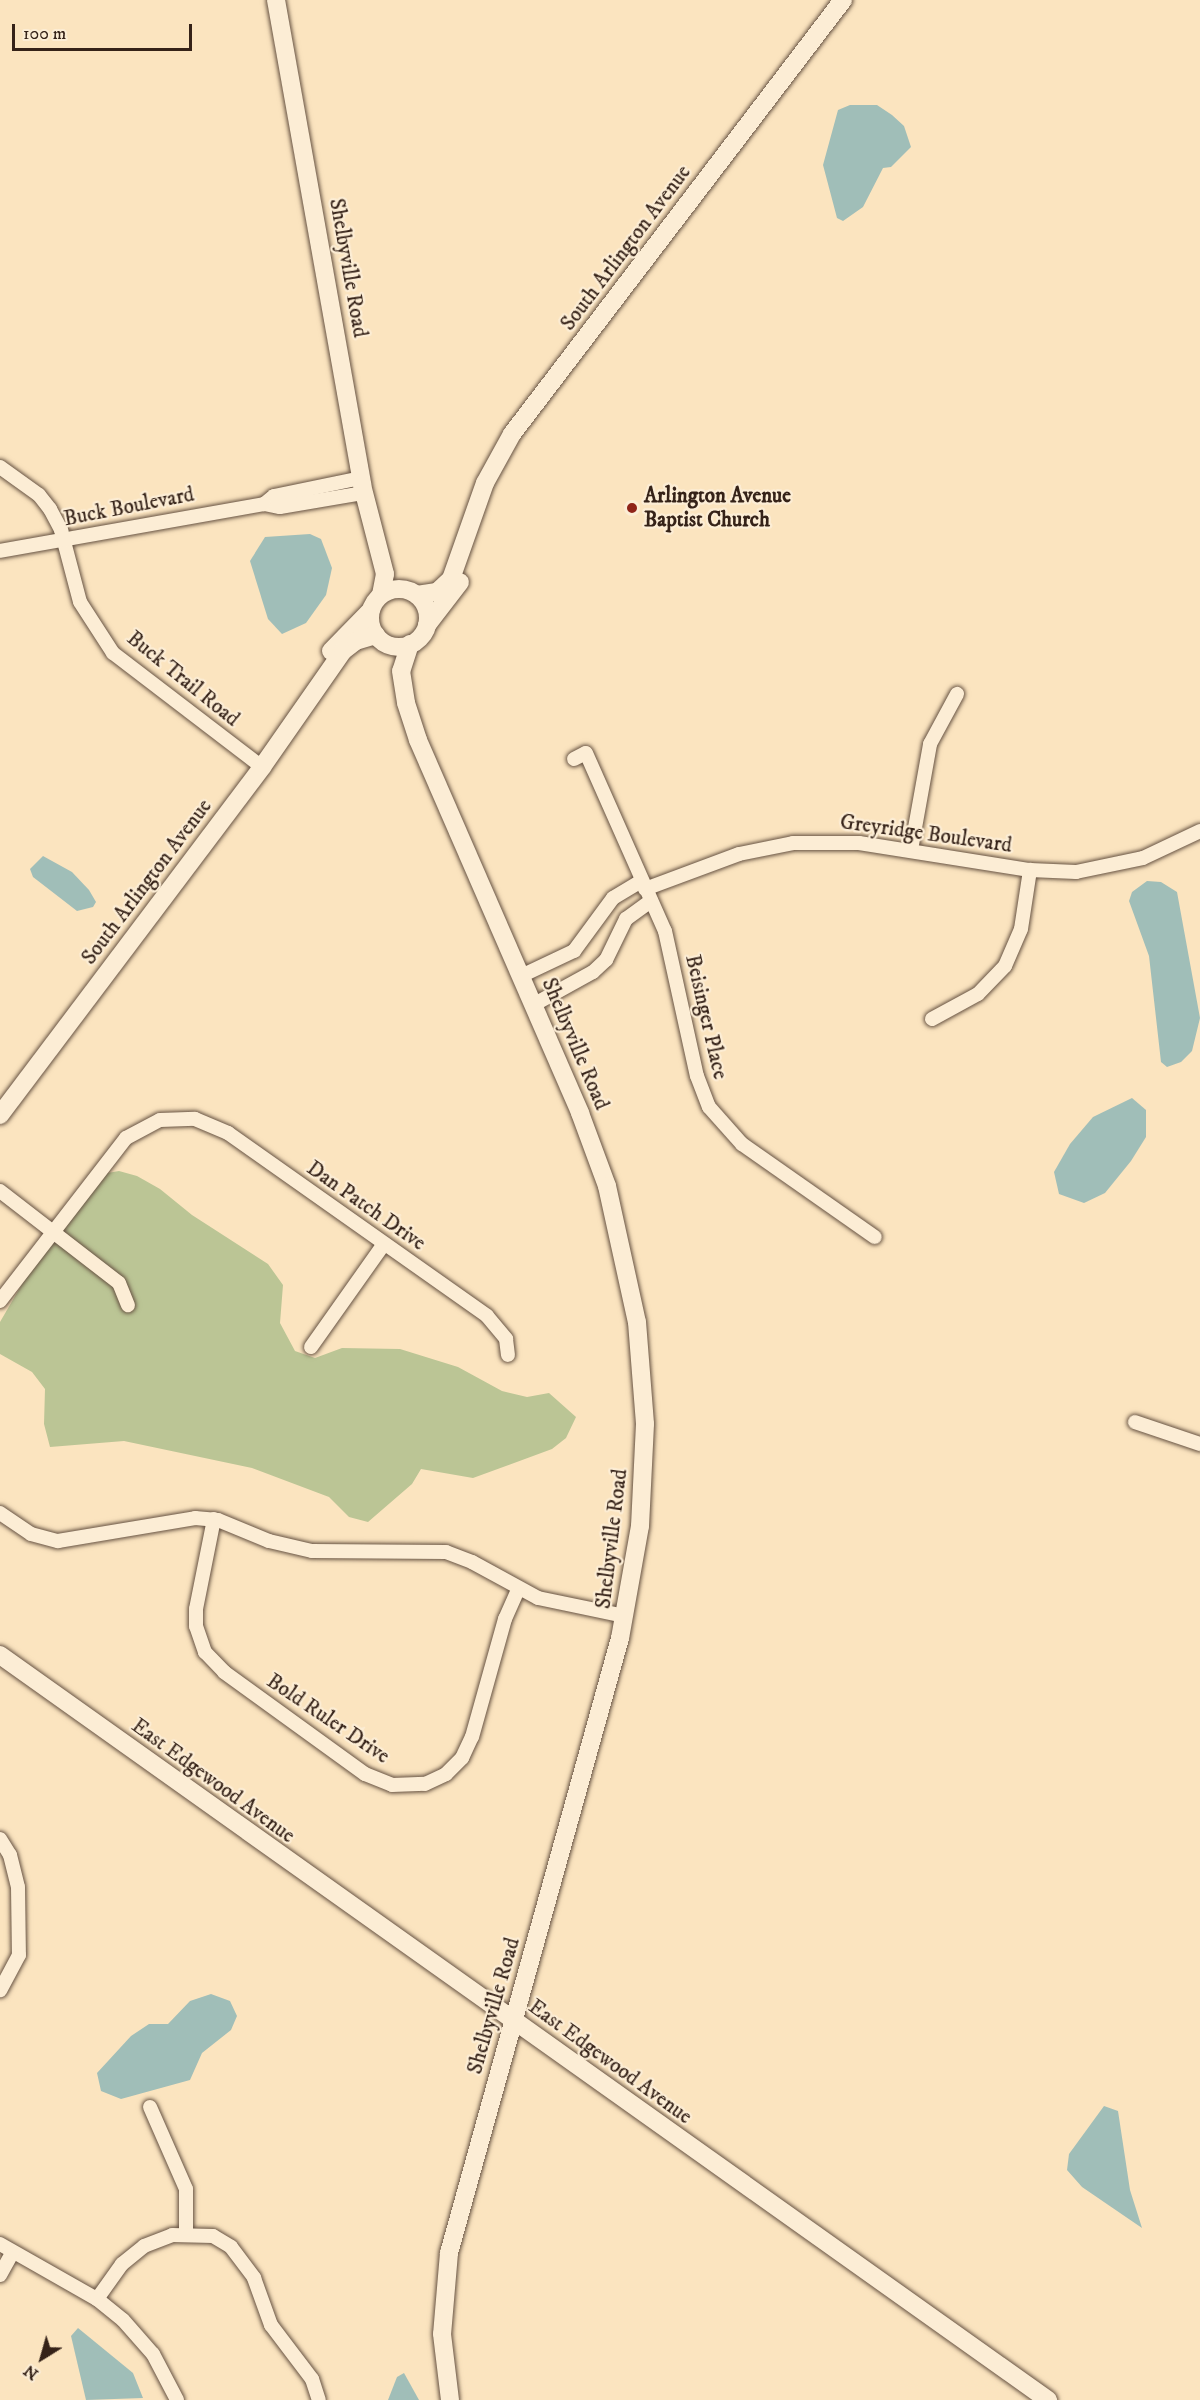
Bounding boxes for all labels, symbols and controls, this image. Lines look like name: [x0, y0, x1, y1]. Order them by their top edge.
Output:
scale bar: [15, 12, 195, 50]
text: 100 m: [23, 23, 66, 45]
street label: South Arlington Avenue: [556, 160, 696, 336]
street label: Shelbyville Road: [323, 197, 373, 339]
street label: Buck Boulevard: [62, 482, 196, 532]
place label: Arlington Avenue Baptist Church: [644, 483, 791, 533]
marker: Arlington Avenue Baptist Church: [625, 501, 639, 515]
street label: Buck Trail Road: [122, 626, 244, 732]
street label: South Arlington Avenue: [77, 794, 217, 970]
street label: Greyridge Boulevard: [838, 809, 1014, 859]
street label: Beisinger Place: [679, 952, 733, 1082]
street label: Shelbyville Road: [536, 974, 614, 1114]
street label: Dan Patch Drive: [302, 1156, 430, 1256]
street label: Shelbyville Road: [591, 1468, 633, 1610]
street label: Bold Ruler Drive: [262, 1669, 394, 1769]
street label: East Edgewood Avenue: [126, 1713, 300, 1849]
street label: Shelbyville Road: [463, 1935, 525, 2077]
street label: East Edgewood Avenue: [523, 1994, 697, 2130]
north arrow: [12, 2328, 72, 2388]
text: N: [20, 2360, 42, 2384]

